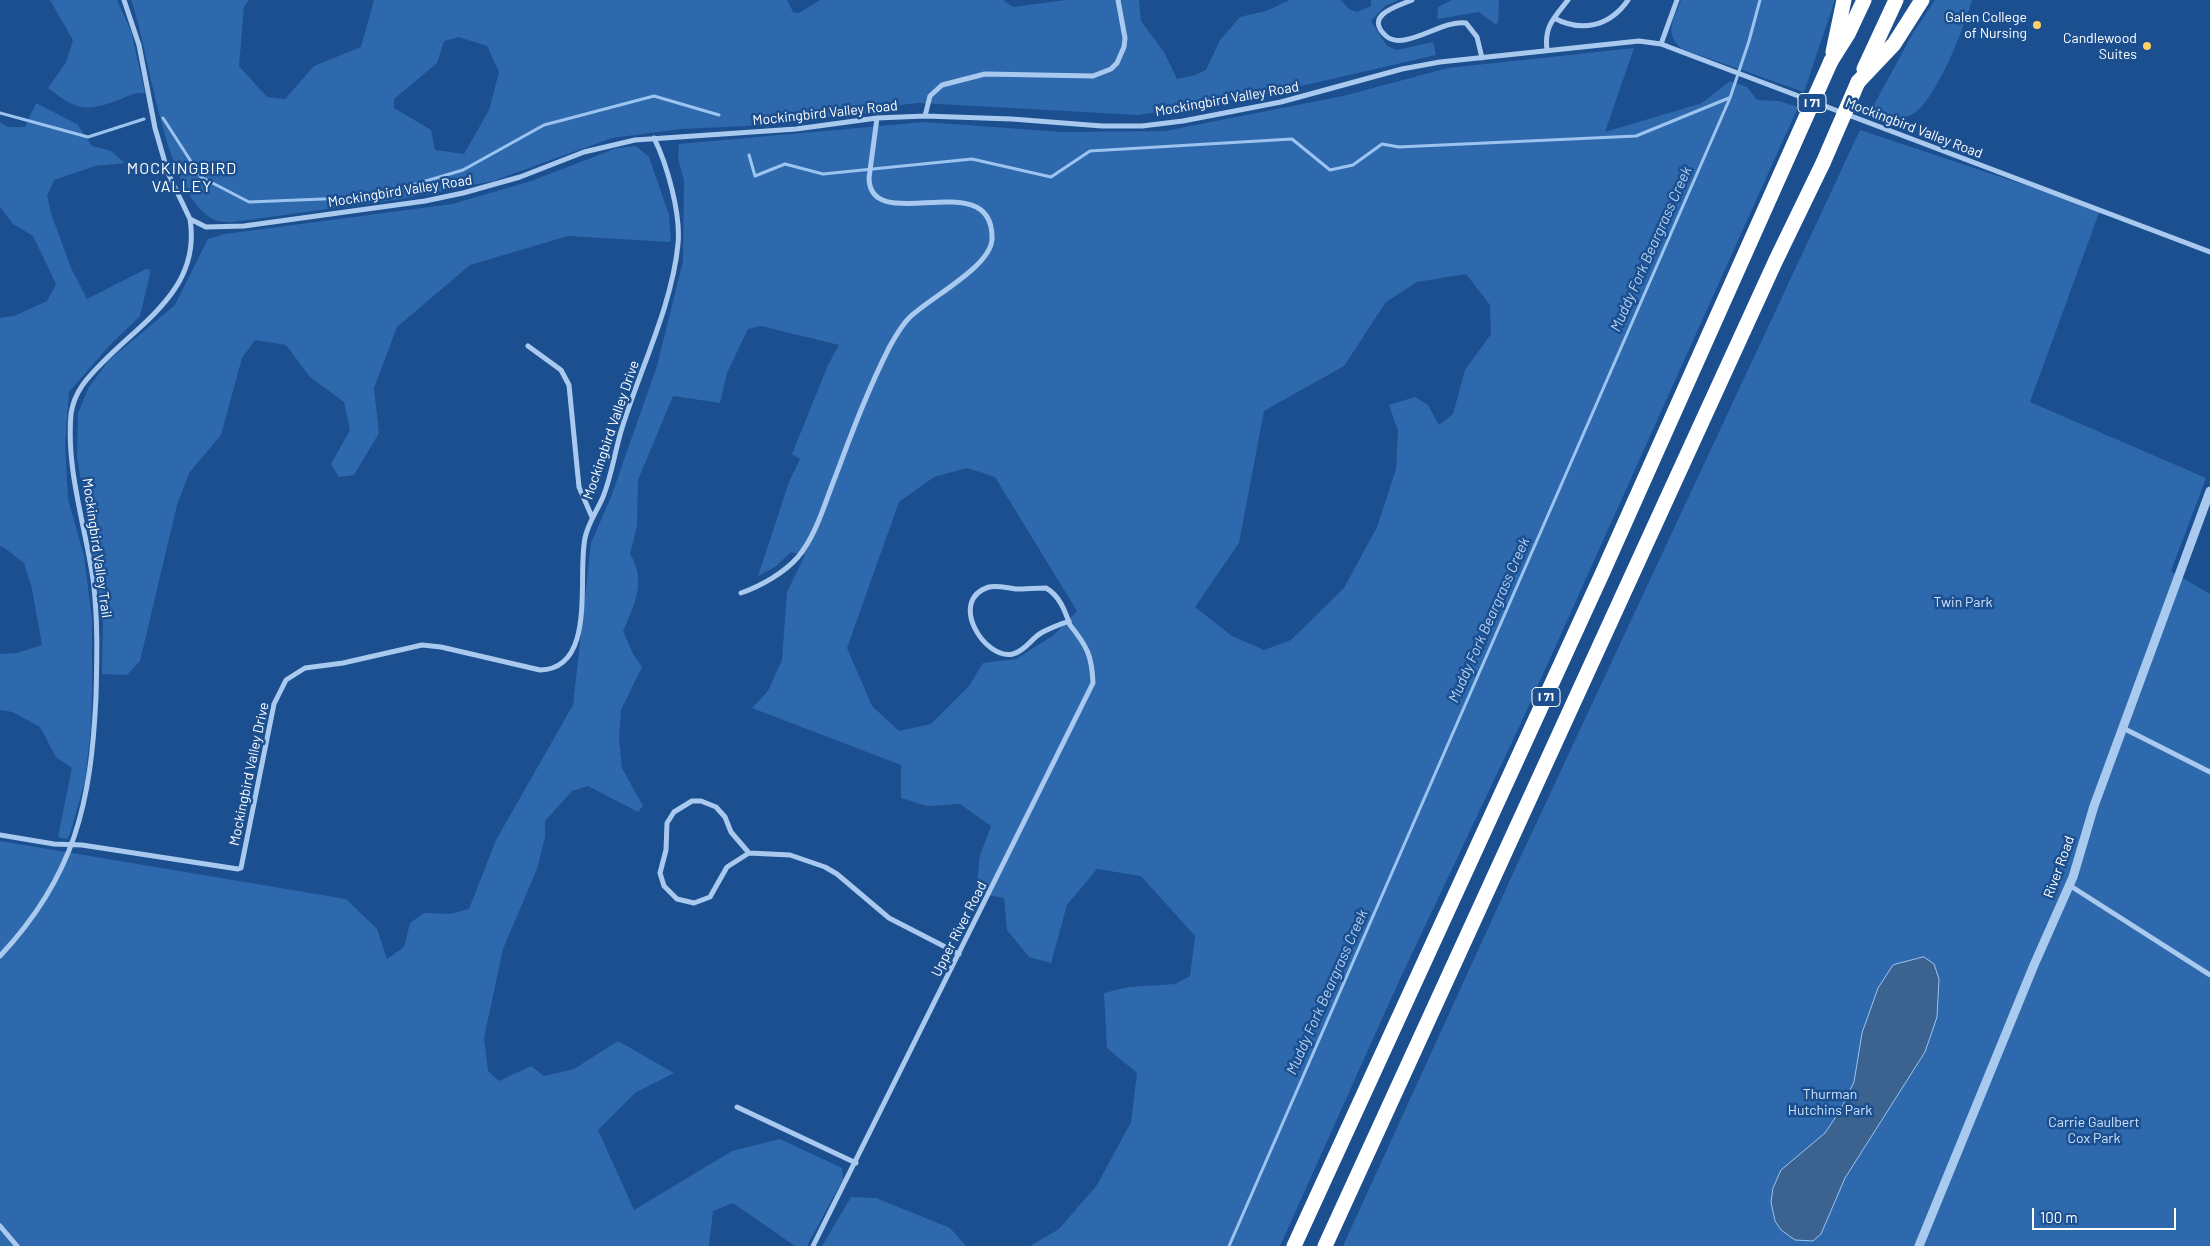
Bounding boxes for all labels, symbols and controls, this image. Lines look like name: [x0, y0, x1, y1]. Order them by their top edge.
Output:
place label: Galen College of Nursing: [1945, 9, 2027, 41]
marker: Galen College of Nursing: [2031, 19, 2043, 31]
place label: Candlewood Suites: [2063, 30, 2137, 62]
marker: Candlewood Suites: [2141, 40, 2153, 52]
street label: Mockingbird Valley Road: [1154, 78, 1300, 120]
road number: I 71: [1798, 94, 1826, 112]
street label: Mockingbird Valley Road: [1843, 94, 1985, 162]
street label: Mockingbird Valley Road: [752, 97, 898, 129]
district label: MOCKINGBIRD VALLEY: [125, 159, 239, 197]
water label: Muddy Fork Beargrass Creek: [1606, 164, 1696, 334]
street label: Mockingbird Valley Road: [327, 171, 473, 211]
street label: Mockingbird Valley Drive: [579, 358, 643, 502]
street label: Mockingbird Valley Trail: [79, 477, 115, 619]
water label: Muddy Fork Beargrass Creek: [1444, 535, 1534, 705]
park label: Twin Park: [1934, 594, 1992, 610]
road number: I 71: [1532, 688, 1560, 706]
street label: Mockingbird Valley Drive: [226, 701, 272, 847]
street label: River Road: [2040, 834, 2078, 900]
street label: Upper River Road: [928, 879, 990, 979]
water label: Muddy Fork Beargrass Creek: [1282, 907, 1372, 1077]
park label: Thurman Hutchins Park: [1788, 1086, 1872, 1118]
park label: Carrie Gaulbert Cox Park: [2048, 1114, 2140, 1146]
scale bar: [2035, 1198, 2179, 1230]
text: 100 m: [2040, 1208, 2078, 1226]

